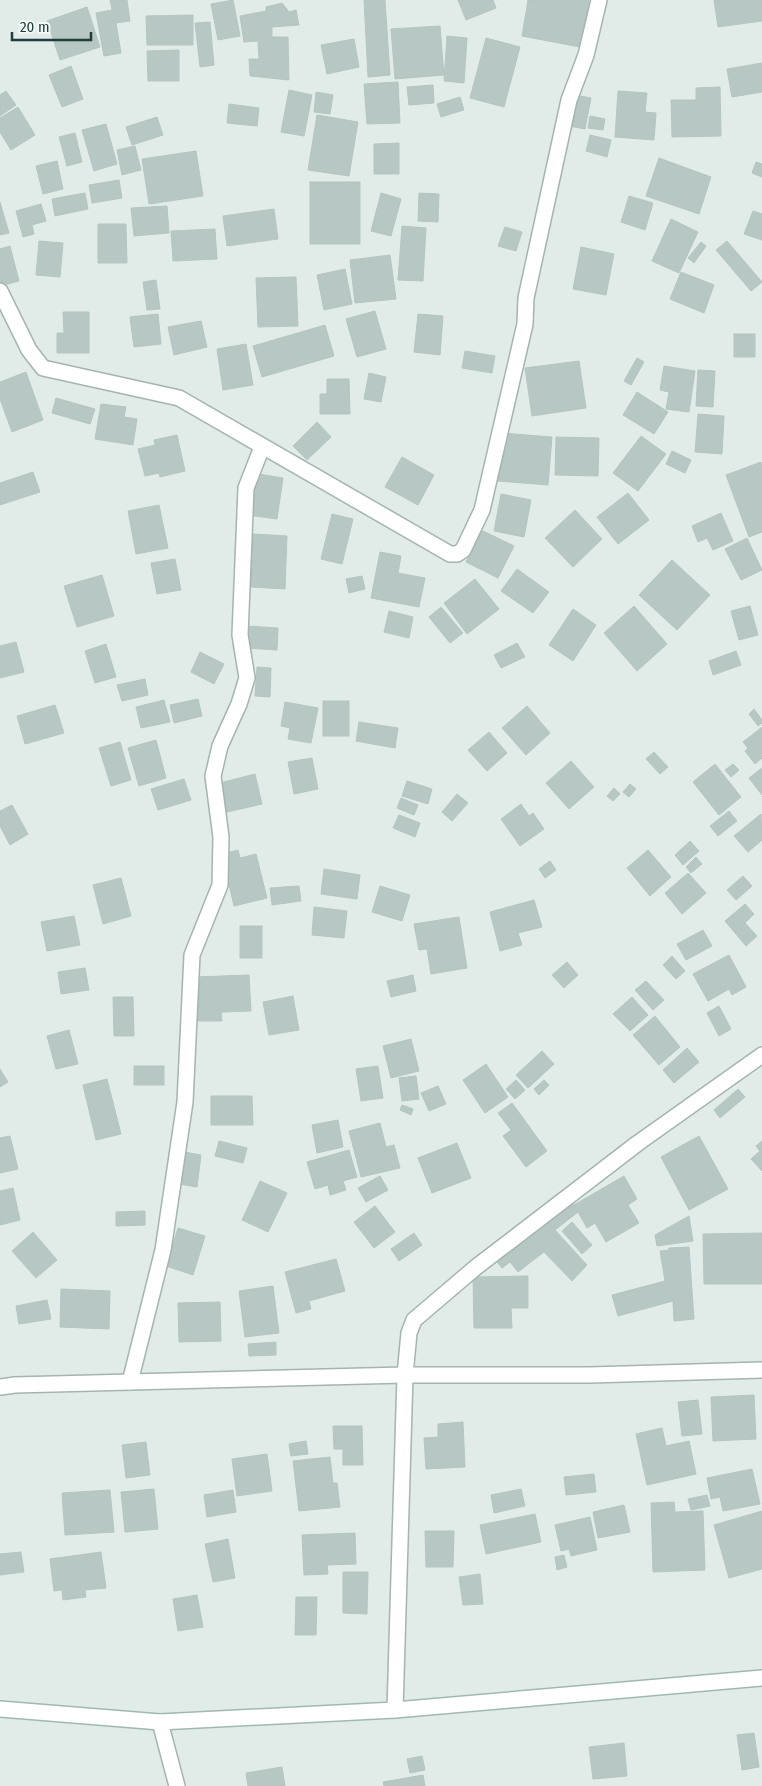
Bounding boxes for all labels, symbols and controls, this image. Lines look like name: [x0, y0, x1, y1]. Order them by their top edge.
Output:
scale bar: [12, 10, 91, 42]
text: 20 m: [20, 18, 50, 36]

